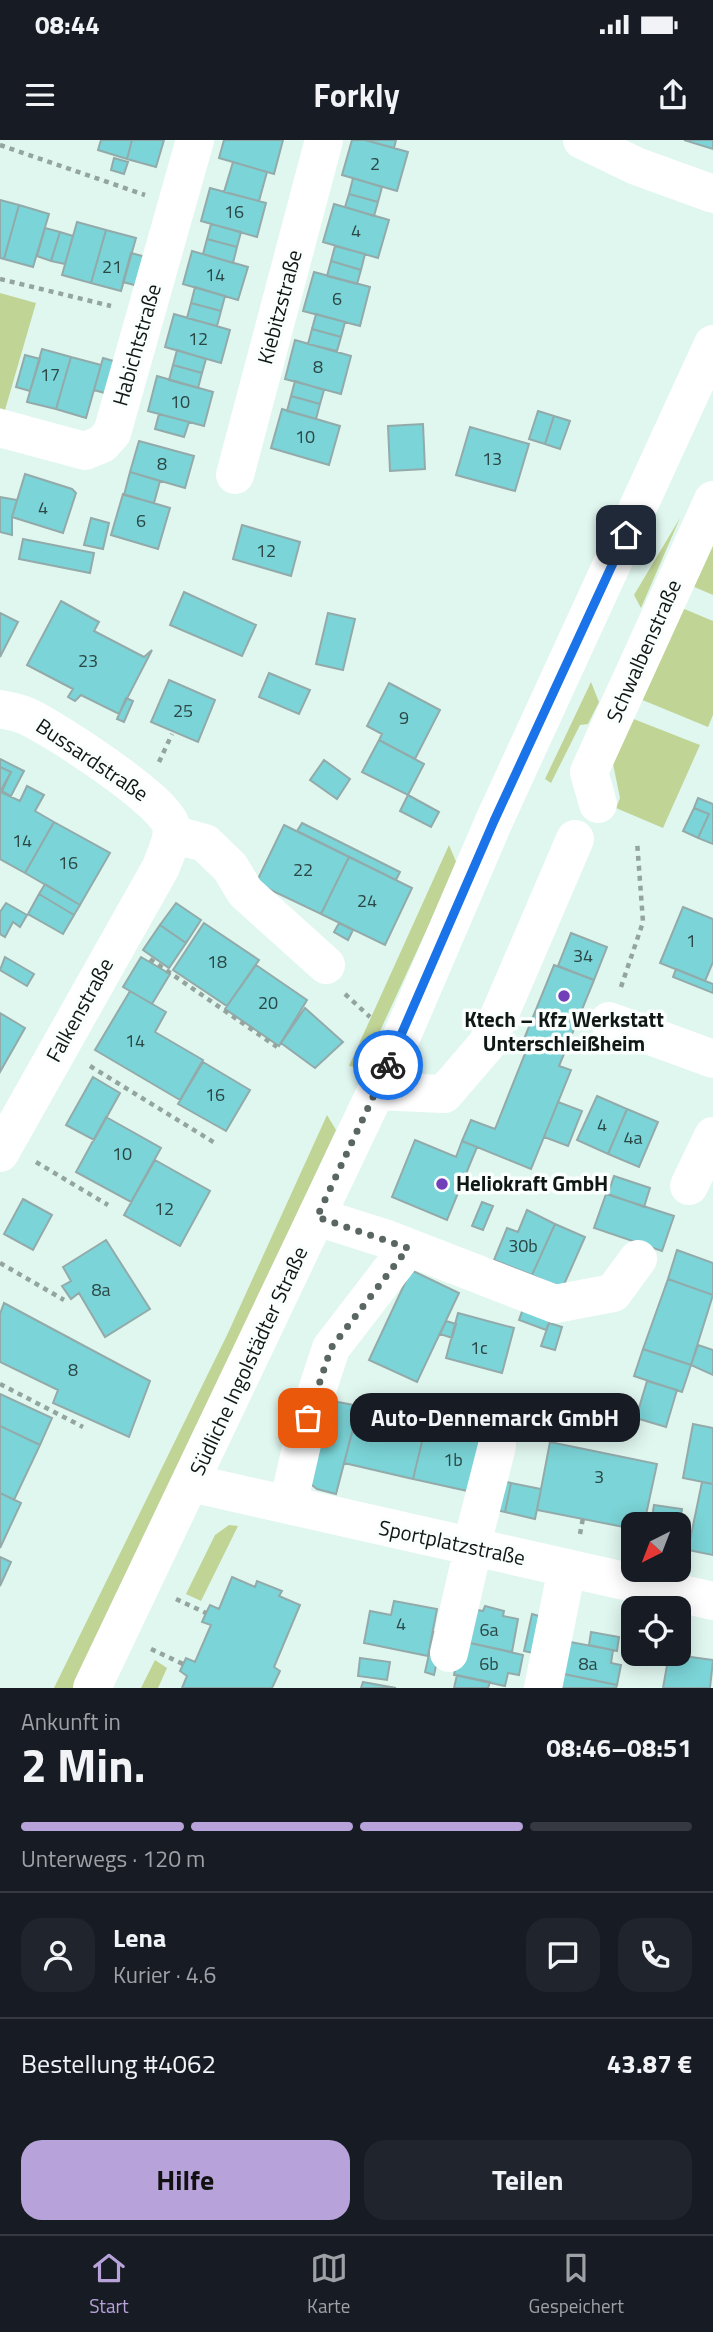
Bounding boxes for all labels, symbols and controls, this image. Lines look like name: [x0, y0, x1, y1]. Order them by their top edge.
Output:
text: 08:44: [35, 5, 100, 44]
text: Forkly: [313, 71, 400, 119]
icon: menu: [21, 76, 59, 114]
icon: share: [654, 76, 692, 114]
house number: 2: [370, 150, 380, 177]
house number: 16: [224, 198, 244, 225]
house number: 4: [351, 217, 361, 244]
street label: Kiebitzstraße: [248, 246, 310, 368]
house number: 21: [102, 253, 122, 280]
house number: 14: [205, 261, 225, 288]
street label: Habichtstraße: [103, 280, 169, 410]
house number: 6: [332, 285, 342, 312]
house number: 12: [188, 325, 208, 352]
house number: 8: [313, 353, 323, 380]
house number: 17: [40, 361, 60, 388]
house number: 10: [170, 388, 190, 415]
house number: 10: [295, 423, 315, 450]
house number: 13: [482, 445, 502, 472]
house number: 8: [157, 450, 167, 477]
house number: 4: [38, 494, 48, 521]
pin: [596, 505, 656, 565]
house number: 6: [136, 507, 146, 534]
icon: home: [607, 516, 645, 554]
house number: 12: [256, 537, 276, 564]
street label: Schwalbenstraße: [597, 574, 689, 727]
house number: 23: [78, 647, 98, 674]
house number: 25: [173, 697, 193, 724]
house number: 9: [399, 704, 409, 731]
street label: Bussardstraße: [30, 710, 155, 809]
house number: 14: [12, 827, 32, 854]
house number: 16: [58, 849, 78, 876]
house number: 22: [293, 856, 313, 883]
house number: 24: [357, 887, 377, 914]
house number: 1: [686, 927, 696, 954]
house number: 34: [573, 942, 593, 969]
house number: 18: [207, 948, 227, 975]
street label: Falkenstraße: [37, 951, 121, 1068]
marker: Ktech – Kfz Werkstatt Unterschleißheim: [556, 988, 572, 1004]
house number: 20: [258, 989, 278, 1016]
place label: Ktech – Kfz Werkstatt Unterschleißheim: [464, 1003, 664, 1059]
house number: 14: [125, 1027, 145, 1054]
courier: [353, 1030, 423, 1100]
icon: bike: [369, 1046, 407, 1084]
house number: 16: [205, 1081, 225, 1108]
house number: 4: [597, 1111, 607, 1138]
house number: 4a: [623, 1124, 643, 1151]
house number: 10: [112, 1140, 132, 1167]
place label: Heliokraft GmbH: [456, 1167, 608, 1199]
marker: Heliokraft GmbH: [434, 1176, 450, 1192]
house number: 12: [154, 1195, 174, 1222]
house number: 30b: [508, 1232, 538, 1259]
street label: Südliche Ingolstädter Straße: [181, 1241, 315, 1480]
house number: 8a: [91, 1276, 111, 1303]
house number: 1c: [470, 1334, 488, 1361]
house number: 8: [68, 1356, 78, 1383]
pin: [278, 1388, 338, 1448]
callout: Auto-Dennemarck GmbH: [350, 1394, 640, 1442]
icon: bag: [289, 1399, 327, 1437]
text: Auto-Dennemarck GmbH: [371, 1400, 619, 1435]
house number: 1b: [443, 1446, 463, 1473]
house number: 3: [594, 1463, 604, 1490]
street label: Sportplatzstraße: [376, 1511, 528, 1573]
north arrow: [621, 1512, 691, 1582]
map controls: [621, 1512, 691, 1666]
button: locate: [621, 1596, 691, 1666]
house number: 4: [396, 1610, 406, 1637]
house number: 6a: [479, 1616, 499, 1643]
house number: 6b: [479, 1650, 499, 1677]
house number: 8a: [578, 1650, 598, 1677]
text: Ankunft in: [21, 1704, 121, 1739]
text: 08:46–08:51: [546, 1728, 692, 1767]
text: 2 Min.: [21, 1730, 145, 1800]
text: Unterwegs · 120 m: [21, 1841, 205, 1876]
button: person: [21, 1918, 95, 1992]
text: Lena: [113, 1918, 166, 1957]
button: chat: [526, 1918, 600, 1992]
button: phone: [618, 1918, 692, 1992]
text: Kurier · 4.6: [113, 1957, 216, 1992]
text: Bestellung #4062: [21, 2044, 216, 2083]
text: 43.87 €: [607, 2044, 692, 2083]
button: Hilfe: [21, 2140, 350, 2220]
button: Teilen: [364, 2140, 692, 2220]
tab: Start: [89, 2249, 129, 2320]
tab: Karte: [307, 2249, 350, 2320]
tab: Gespeichert: [529, 2249, 624, 2320]

